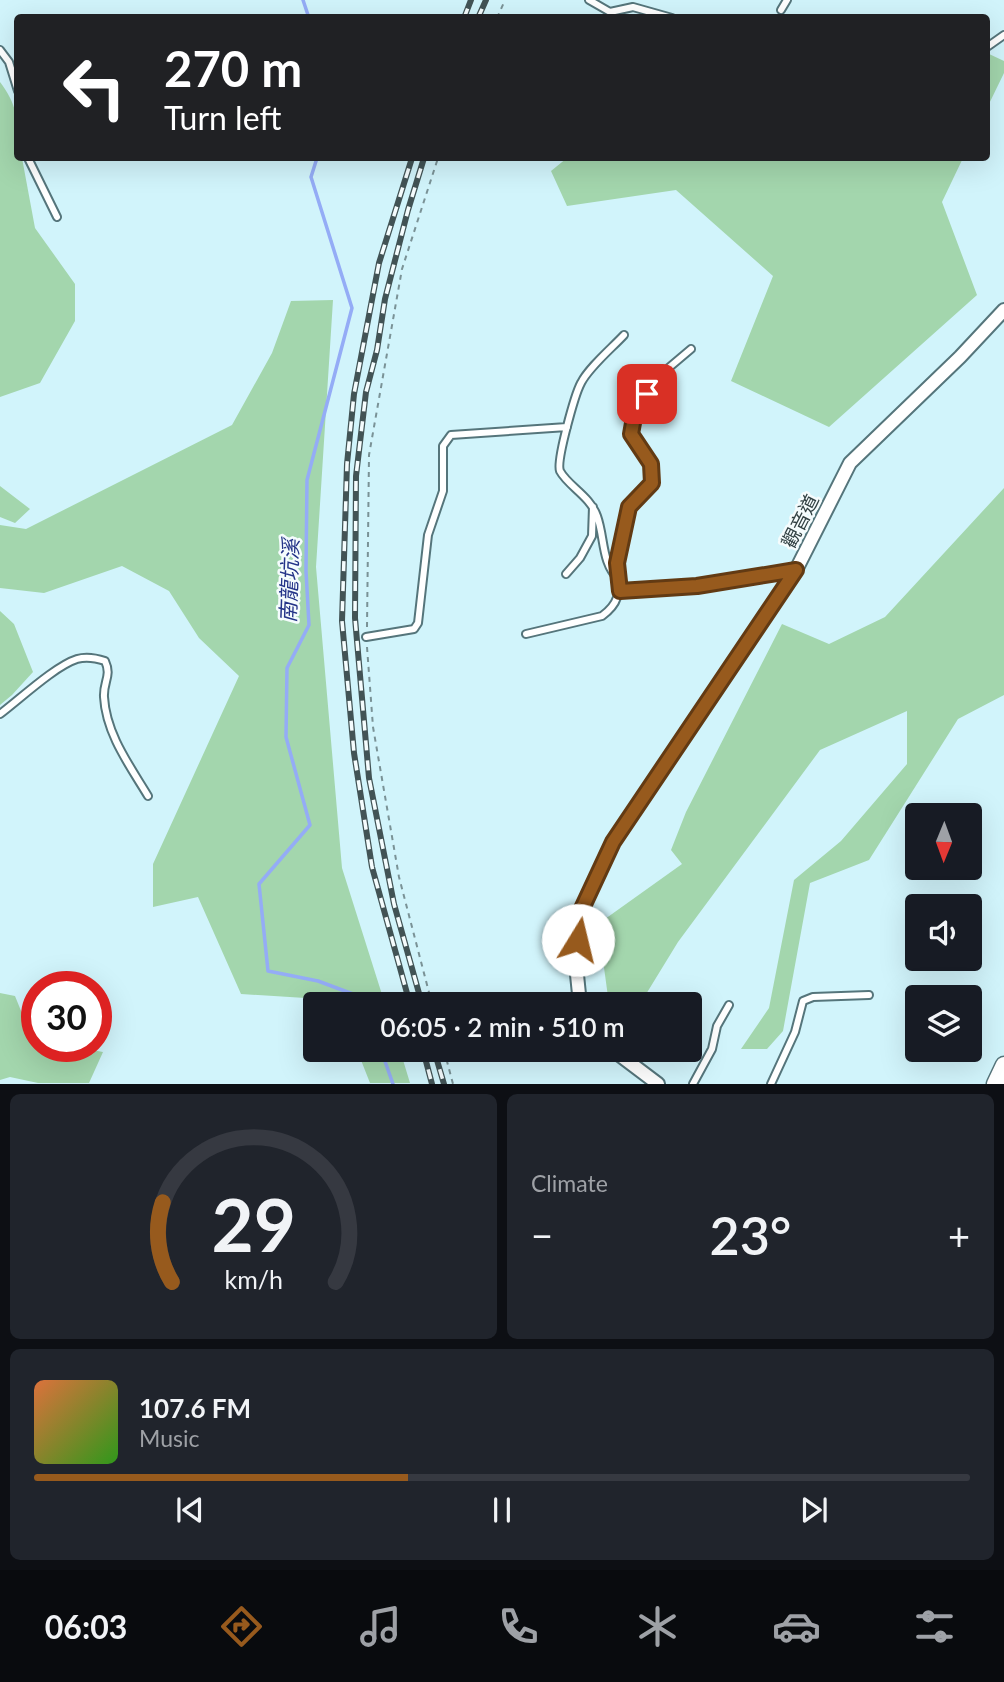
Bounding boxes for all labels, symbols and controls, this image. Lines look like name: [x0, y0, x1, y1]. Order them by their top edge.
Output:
text: 270 m: [164, 39, 302, 97]
icon: left: [49, 42, 140, 133]
text: Turn left: [164, 98, 281, 137]
pin: [617, 364, 677, 424]
icon: arrive: [628, 375, 666, 413]
street label: 觀音道: [776, 490, 823, 551]
water label: 南龍坑溪: [275, 536, 303, 623]
north arrow: [905, 803, 982, 880]
map controls: [905, 803, 982, 1062]
button: sound: [905, 894, 982, 971]
position arrow: [541, 903, 615, 977]
speed limit sign: 30: [21, 971, 112, 1062]
button: layers: [905, 985, 982, 1062]
text: 06:05 · 2 min · 510 m: [380, 1011, 625, 1043]
text: Climate: [531, 1169, 608, 1197]
text: 29: [211, 1181, 296, 1269]
text: 23°: [710, 1204, 791, 1266]
text: −: [531, 1212, 553, 1258]
text: +: [948, 1212, 970, 1258]
text: km/h: [224, 1264, 283, 1294]
text: 107.6 FM: [139, 1392, 251, 1424]
text: Music: [139, 1424, 199, 1452]
icon: previous: [171, 1491, 209, 1529]
icon: pause: [483, 1491, 521, 1529]
icon: next: [795, 1491, 833, 1529]
icon: directions: [217, 1602, 266, 1651]
icon: music: [356, 1602, 405, 1651]
icon: phone: [494, 1602, 543, 1651]
icon: climate: [633, 1602, 682, 1651]
icon: car: [772, 1602, 821, 1651]
icon: filters: [910, 1602, 959, 1651]
text: 06:03: [45, 1607, 127, 1646]

